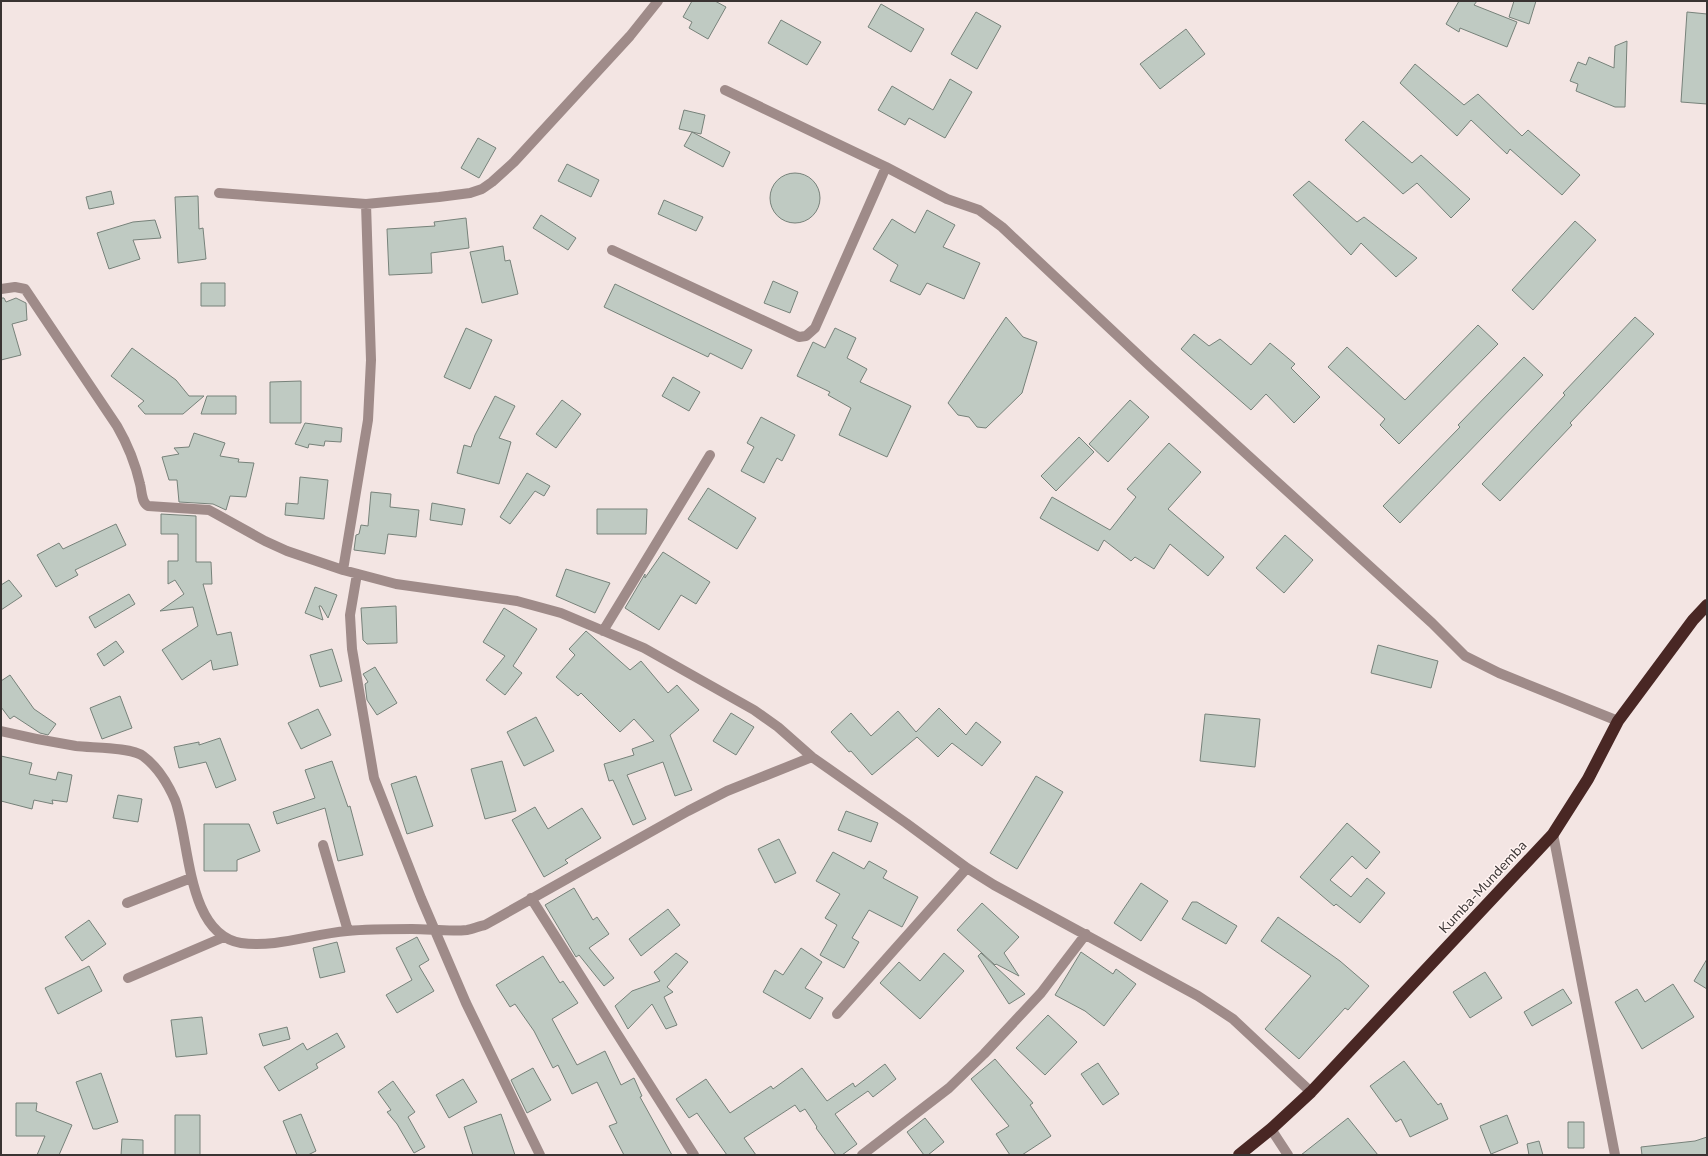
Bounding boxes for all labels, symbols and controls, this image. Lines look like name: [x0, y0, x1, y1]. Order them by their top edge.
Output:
street label: Kumba-Mundemba: [1435, 836, 1531, 938]

